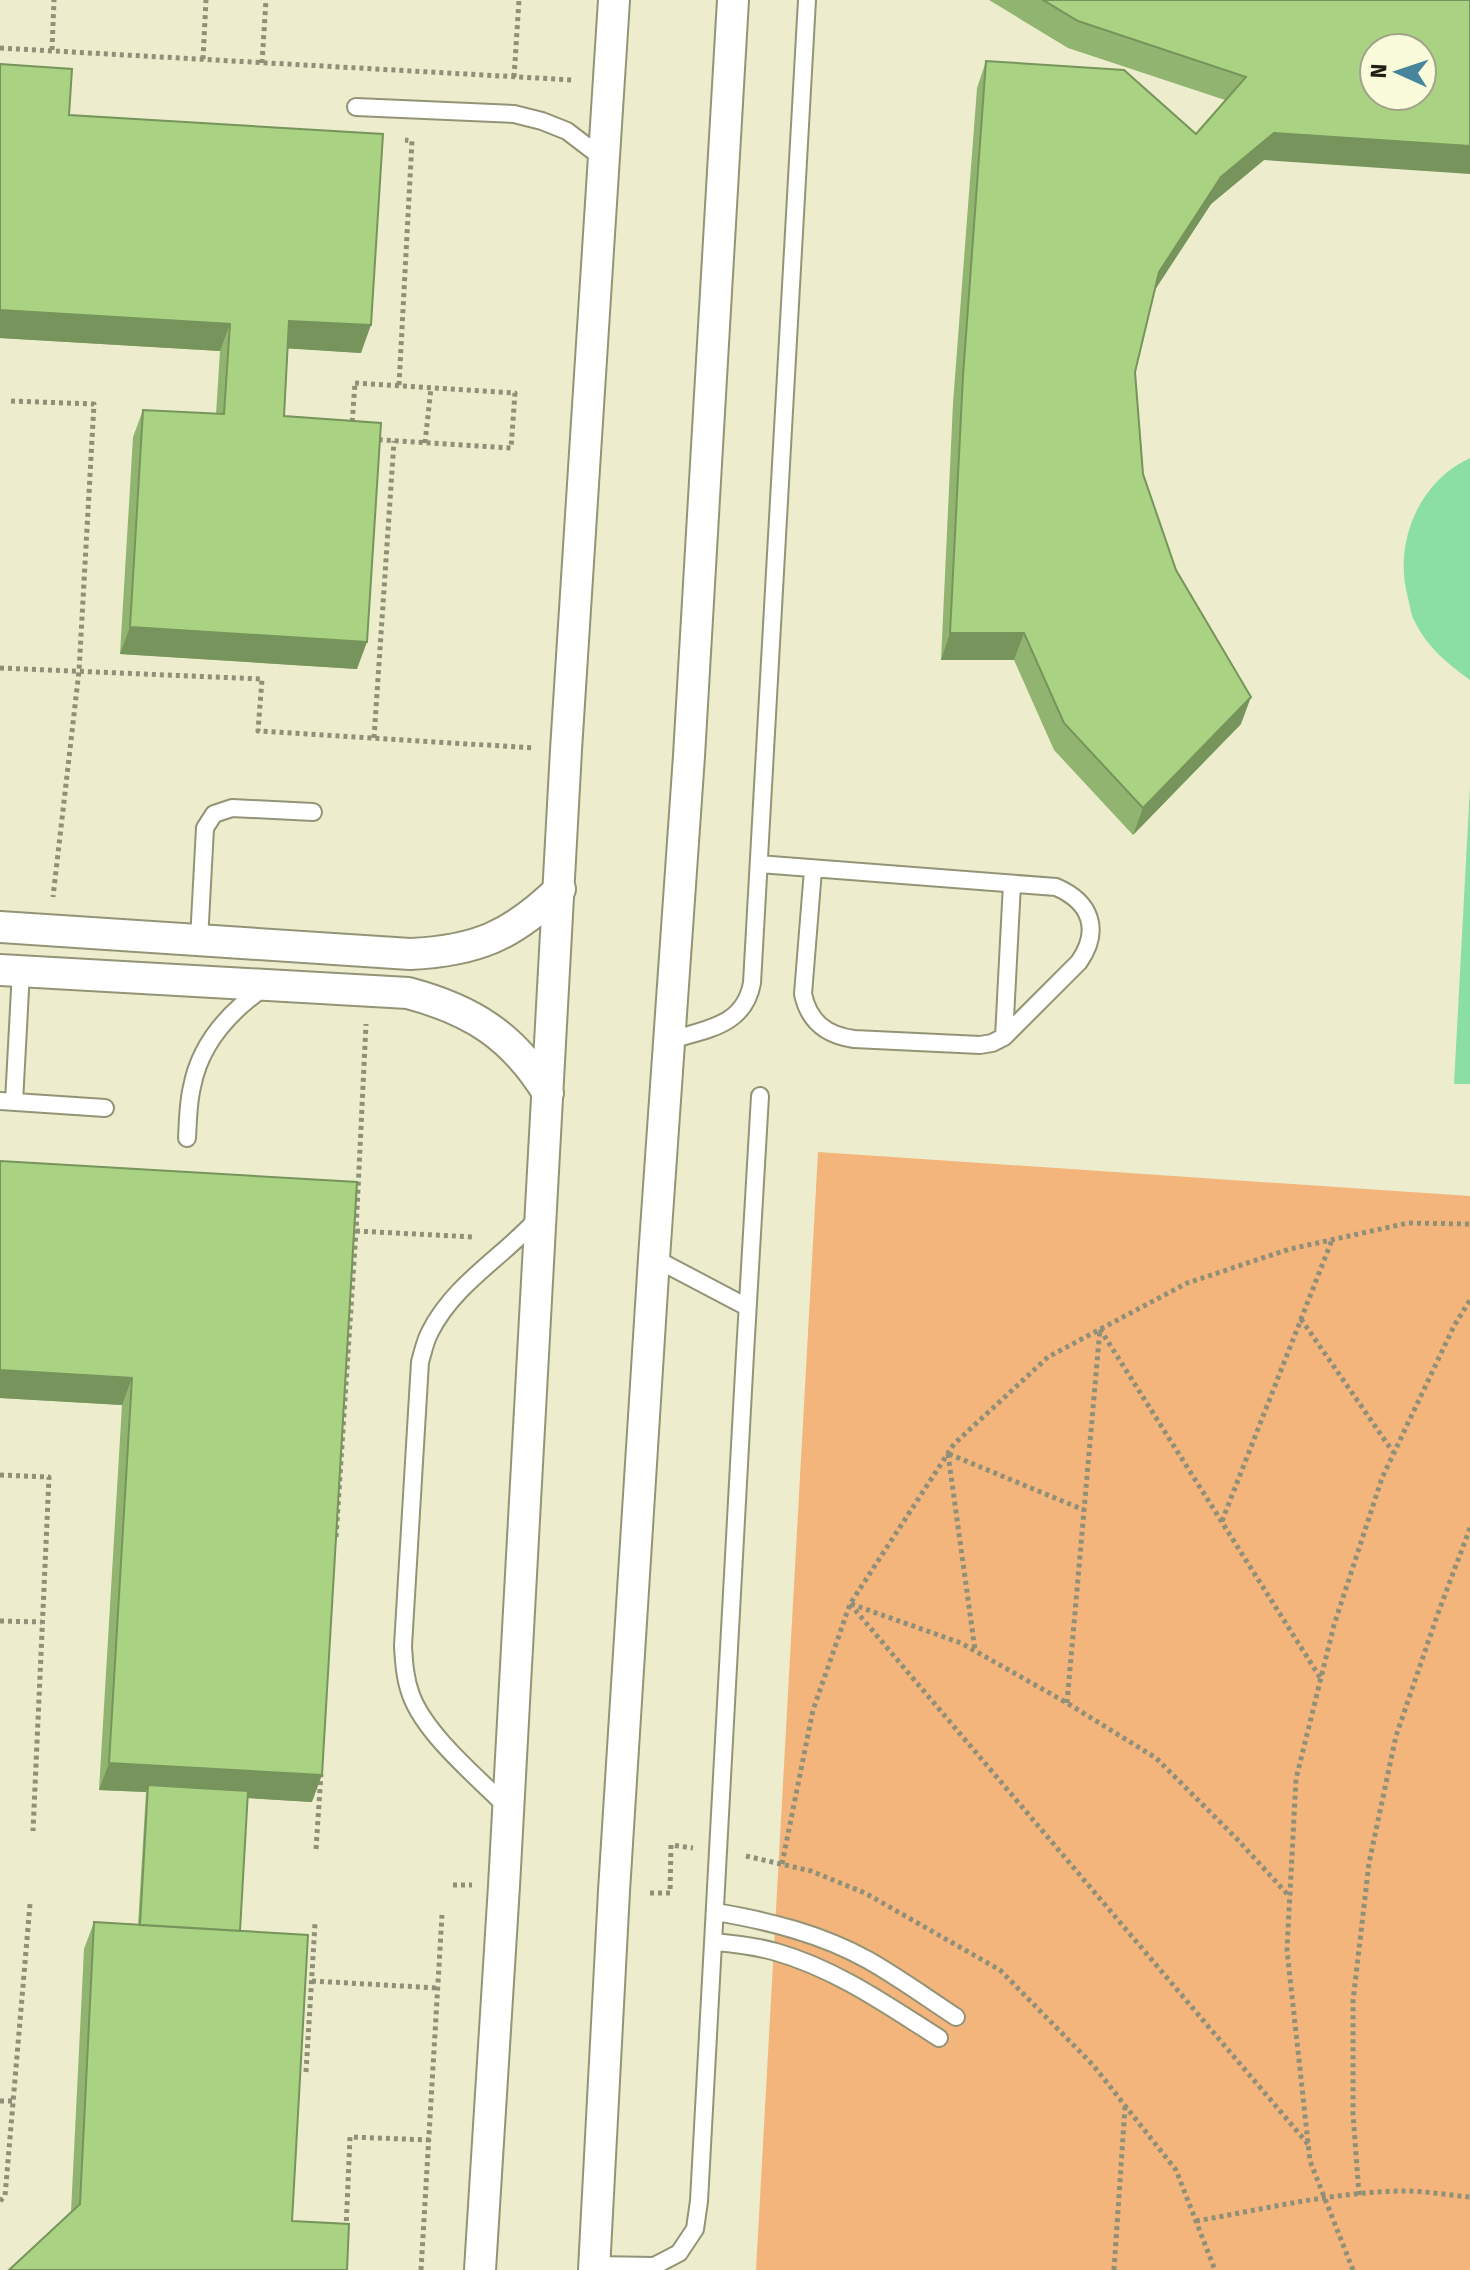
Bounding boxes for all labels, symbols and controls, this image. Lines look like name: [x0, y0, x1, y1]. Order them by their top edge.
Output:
north arrow: [1358, 32, 1438, 112]
text: N: [1365, 63, 1392, 79]

